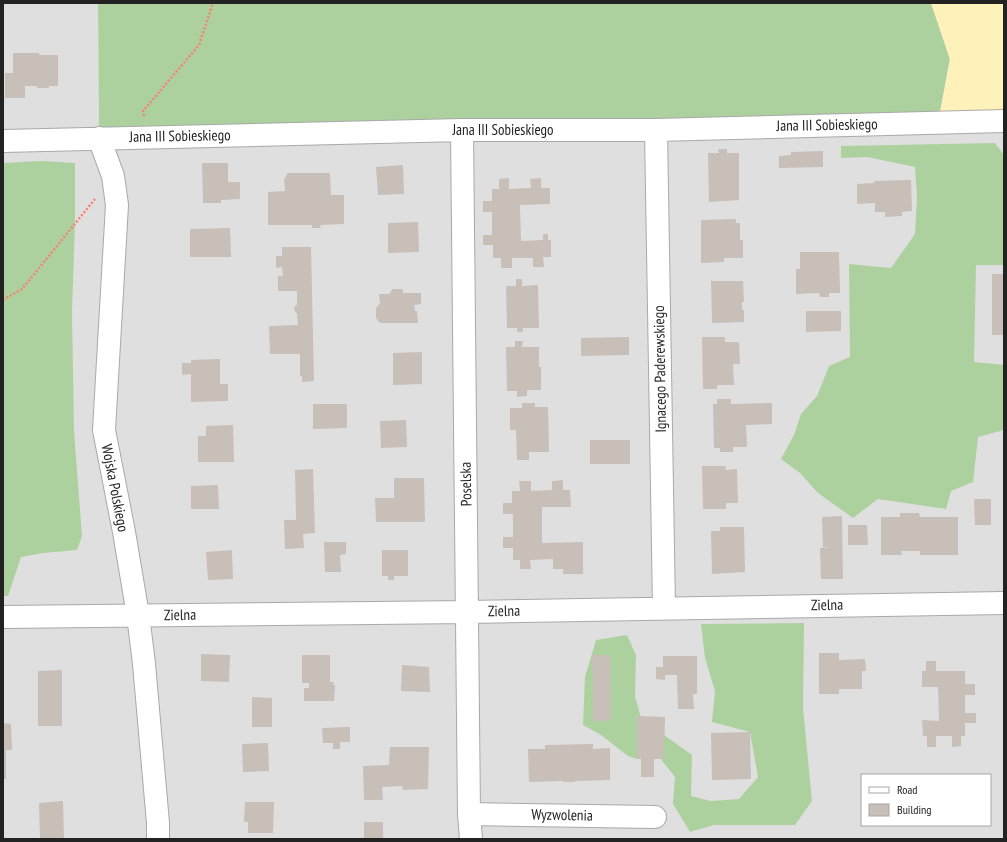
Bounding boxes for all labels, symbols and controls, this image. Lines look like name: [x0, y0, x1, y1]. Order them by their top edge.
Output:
street label: Jana III Sobieskiego: [775, 114, 878, 135]
street label: Jana III Sobieskiego: [451, 120, 554, 139]
street label: Jana III Sobieskiego: [128, 125, 231, 146]
street label: Ignacego Paderewskiego: [649, 305, 670, 433]
street label: Wojska Polskiego: [98, 443, 133, 533]
street label: Poselska: [456, 462, 475, 506]
street label: Zielna: [811, 595, 843, 614]
street label: Zielna: [488, 601, 520, 620]
street label: Zielna: [164, 605, 196, 624]
legend: [861, 774, 991, 826]
text: Road: [897, 782, 917, 797]
text: Building: [897, 802, 932, 817]
street label: Wyzwolenia: [531, 804, 593, 825]

